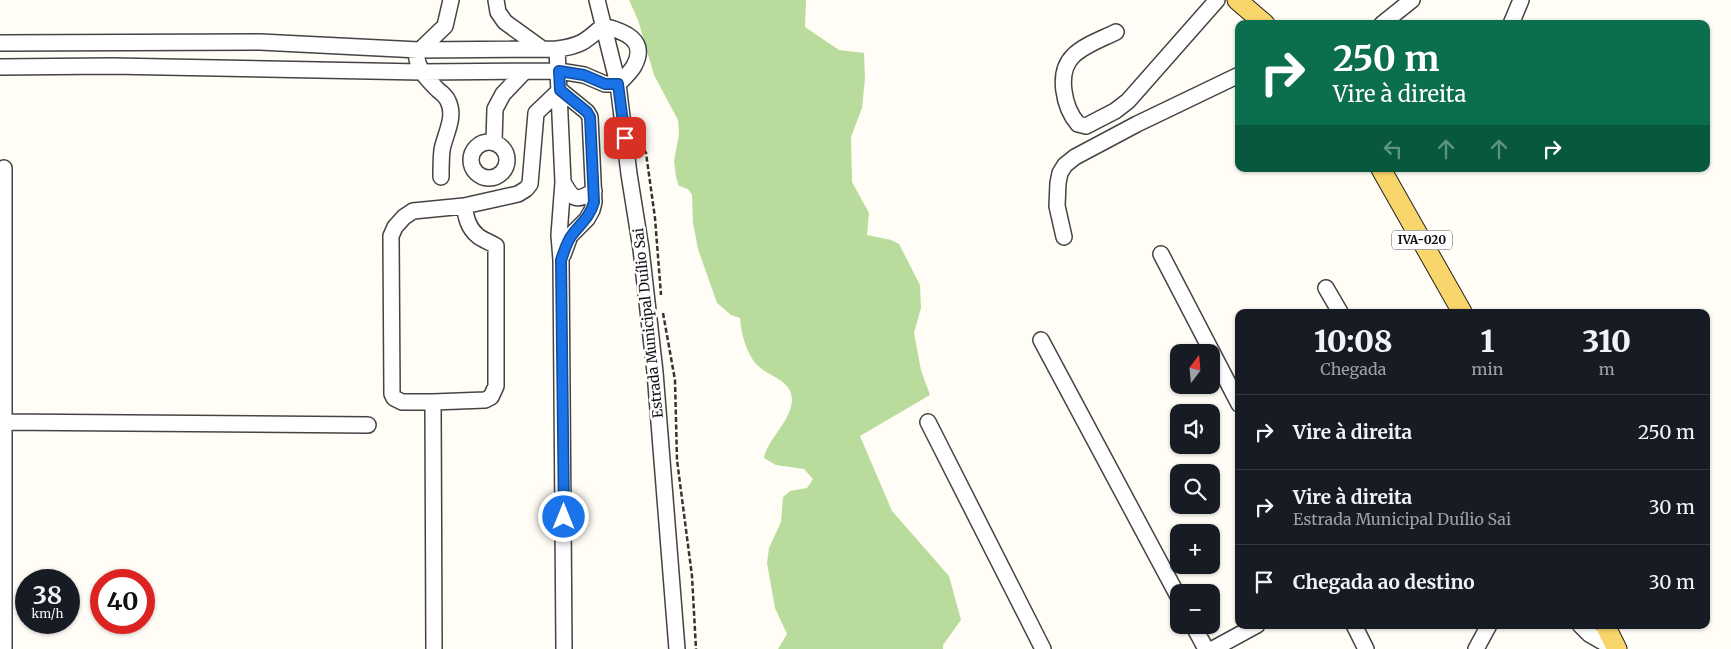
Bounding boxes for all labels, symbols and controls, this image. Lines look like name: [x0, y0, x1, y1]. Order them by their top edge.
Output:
text: 250 m: [1333, 37, 1439, 81]
icon: right: [1250, 40, 1315, 105]
text: Vire à direita: [1333, 80, 1466, 108]
pin: [604, 117, 646, 159]
icon: arrive: [611, 124, 639, 152]
icon: left: [1379, 135, 1407, 163]
icon: ahead: [1432, 135, 1460, 163]
icon: ahead: [1485, 135, 1513, 163]
icon: right: [1538, 135, 1566, 163]
street label: Estrada Municipal Duílio Sai: [629, 227, 667, 419]
road number: IVA-020: [1392, 230, 1452, 250]
text: 10:08: [1314, 322, 1393, 360]
text: 1: [1480, 322, 1494, 360]
text: 310: [1582, 322, 1631, 360]
north arrow: [1170, 344, 1220, 394]
map controls: [1170, 344, 1220, 634]
text: Chegada: [1320, 359, 1386, 379]
text: min: [1472, 359, 1503, 379]
text: m: [1599, 359, 1615, 379]
button: sound: [1170, 404, 1220, 454]
icon: right: [1250, 418, 1278, 446]
text: Vire à direita: [1293, 420, 1412, 444]
text: 250 m: [1638, 420, 1695, 444]
button: search: [1170, 464, 1220, 514]
text: Vire à direita: [1293, 485, 1412, 509]
position arrow: [537, 490, 589, 542]
icon: right: [1250, 493, 1278, 521]
text: 30 m: [1649, 495, 1695, 519]
text: Estrada Municipal Duílio Sai: [1293, 509, 1511, 529]
button: +: [1170, 524, 1220, 574]
icon: arrive: [1250, 568, 1278, 596]
speed limit sign: 40: [90, 569, 155, 634]
text: Chegada ao destino: [1293, 570, 1475, 594]
text: 30 m: [1649, 570, 1695, 594]
text: 38: [33, 579, 62, 611]
button: −: [1170, 584, 1220, 634]
text: km/h: [32, 606, 63, 621]

